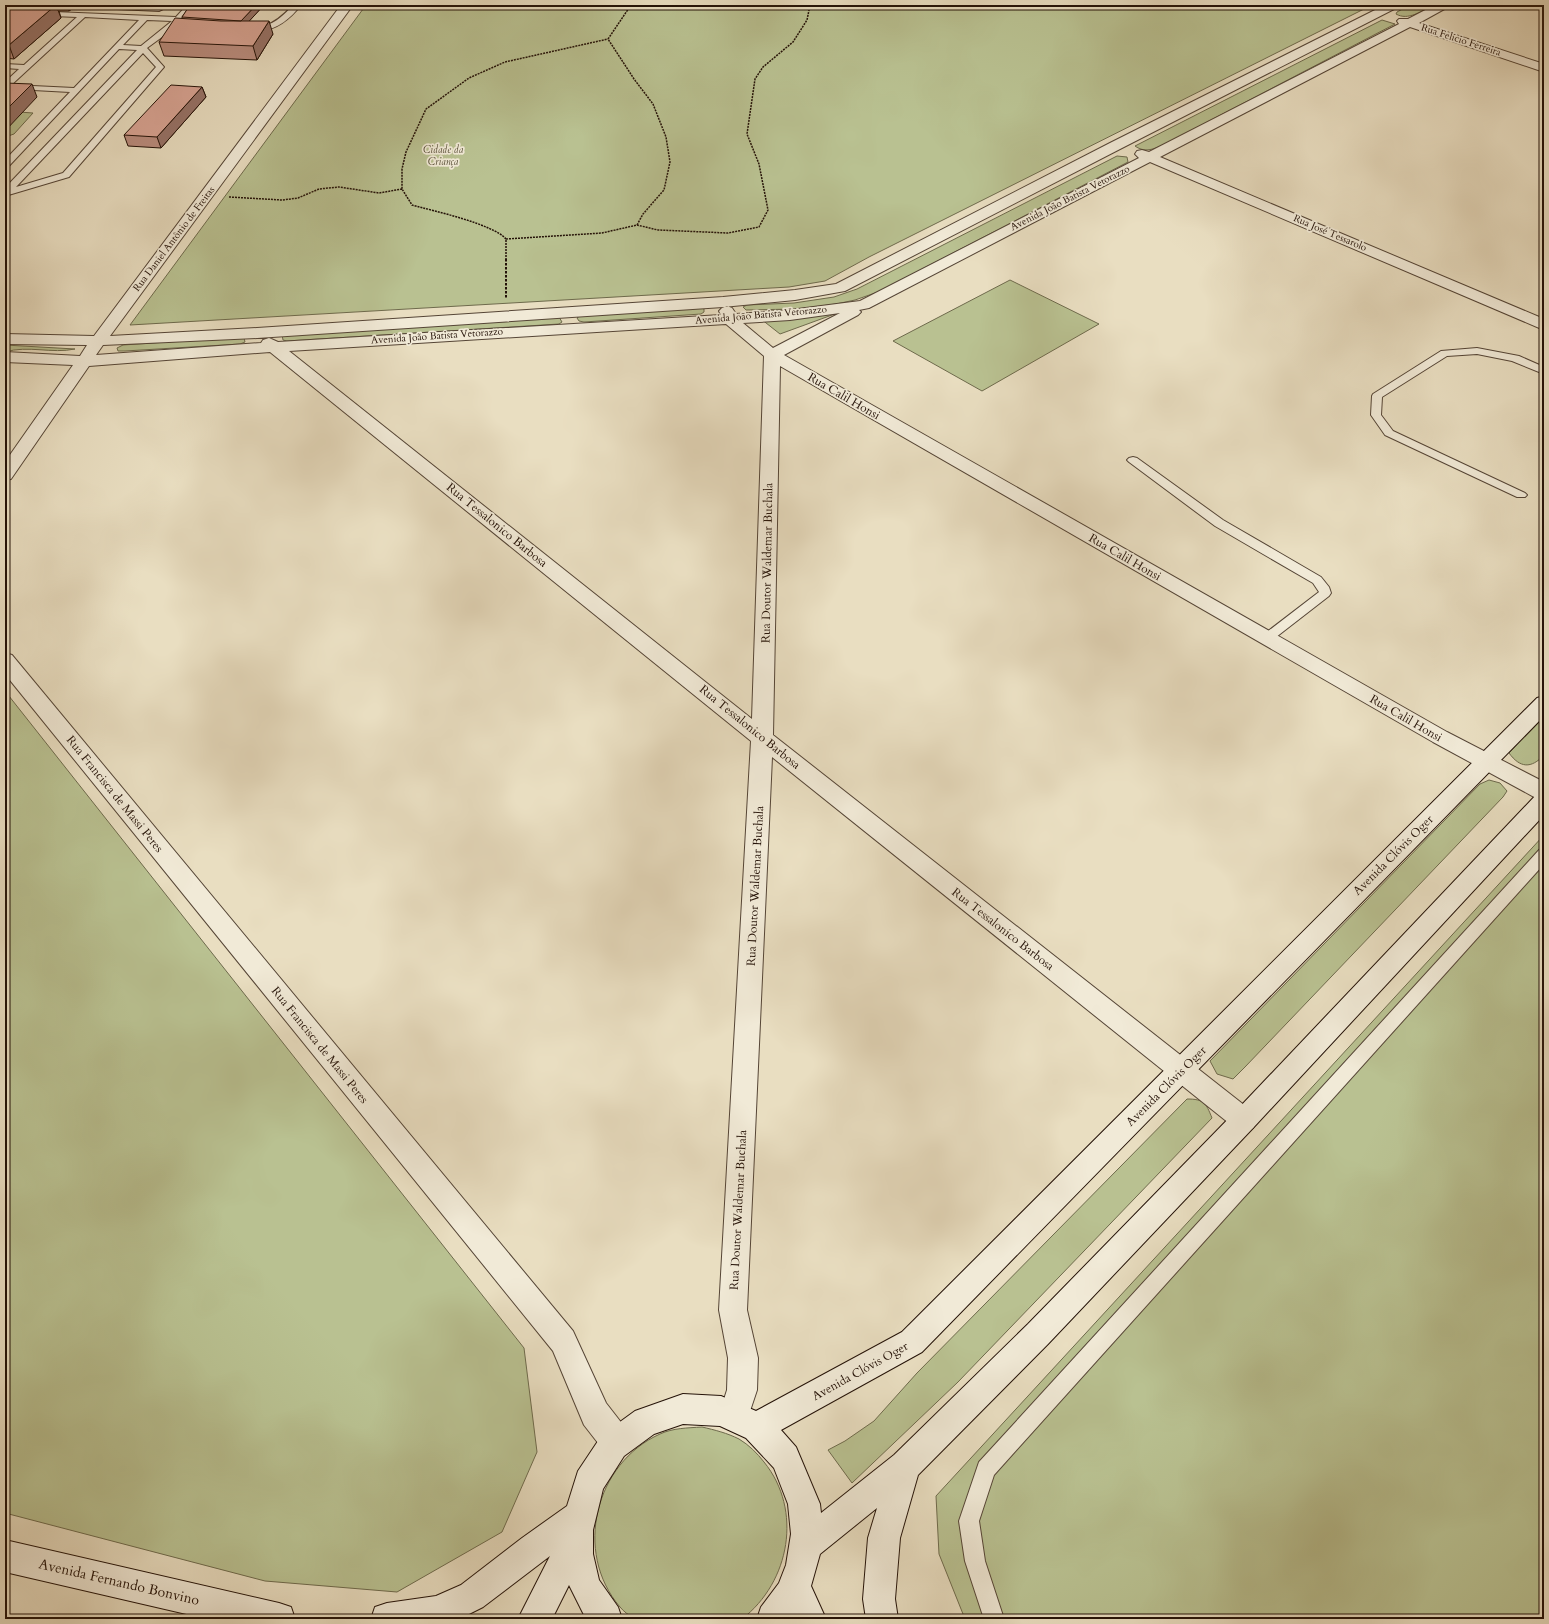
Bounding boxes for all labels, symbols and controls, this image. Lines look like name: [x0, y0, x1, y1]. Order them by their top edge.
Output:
street label: Rua Felício Ferreira: [1419, 20, 1503, 60]
park label: Cidade da Criança: [423, 143, 464, 169]
street label: Avenida João Batista Vetorazzo: [1008, 162, 1133, 234]
street label: Rua Daniel Antônio de Freitas: [130, 184, 218, 294]
street label: Rua José Tessarolo: [1291, 211, 1369, 255]
street label: Avenida João Batista Vetorazzo: [695, 302, 828, 328]
street label: Avenida João Batista Vetorazzo: [371, 324, 504, 348]
street label: Rua Calil Honsi: [805, 369, 884, 424]
street label: Rua Tessalonico Barbosa: [443, 479, 551, 571]
street label: Rua Doutor Waldemar Buchala: [758, 482, 776, 643]
street label: Rua Calil Honsi: [1086, 530, 1165, 585]
street label: Rua Tessalonico Barbosa: [696, 681, 804, 773]
street label: Rua Calil Honsi: [1367, 691, 1446, 746]
street label: Rua Francisca de Massi Peres: [63, 732, 167, 856]
street label: Rua Doutor Waldemar Buchala: [743, 805, 767, 967]
street label: Avenida Clóvis Oger: [1349, 811, 1437, 899]
street label: Rua Tessalonico Barbosa: [949, 884, 1058, 974]
street label: Rua Francisca de Massi Peres: [268, 983, 372, 1107]
street label: Avenida Clóvis Oger: [1122, 1042, 1210, 1130]
street label: Rua Doutor Waldemar Buchala: [726, 1129, 750, 1291]
street label: Avenida Clóvis Oger: [809, 1338, 911, 1404]
street label: Avenida Fernando Bonvino: [37, 1554, 202, 1610]

